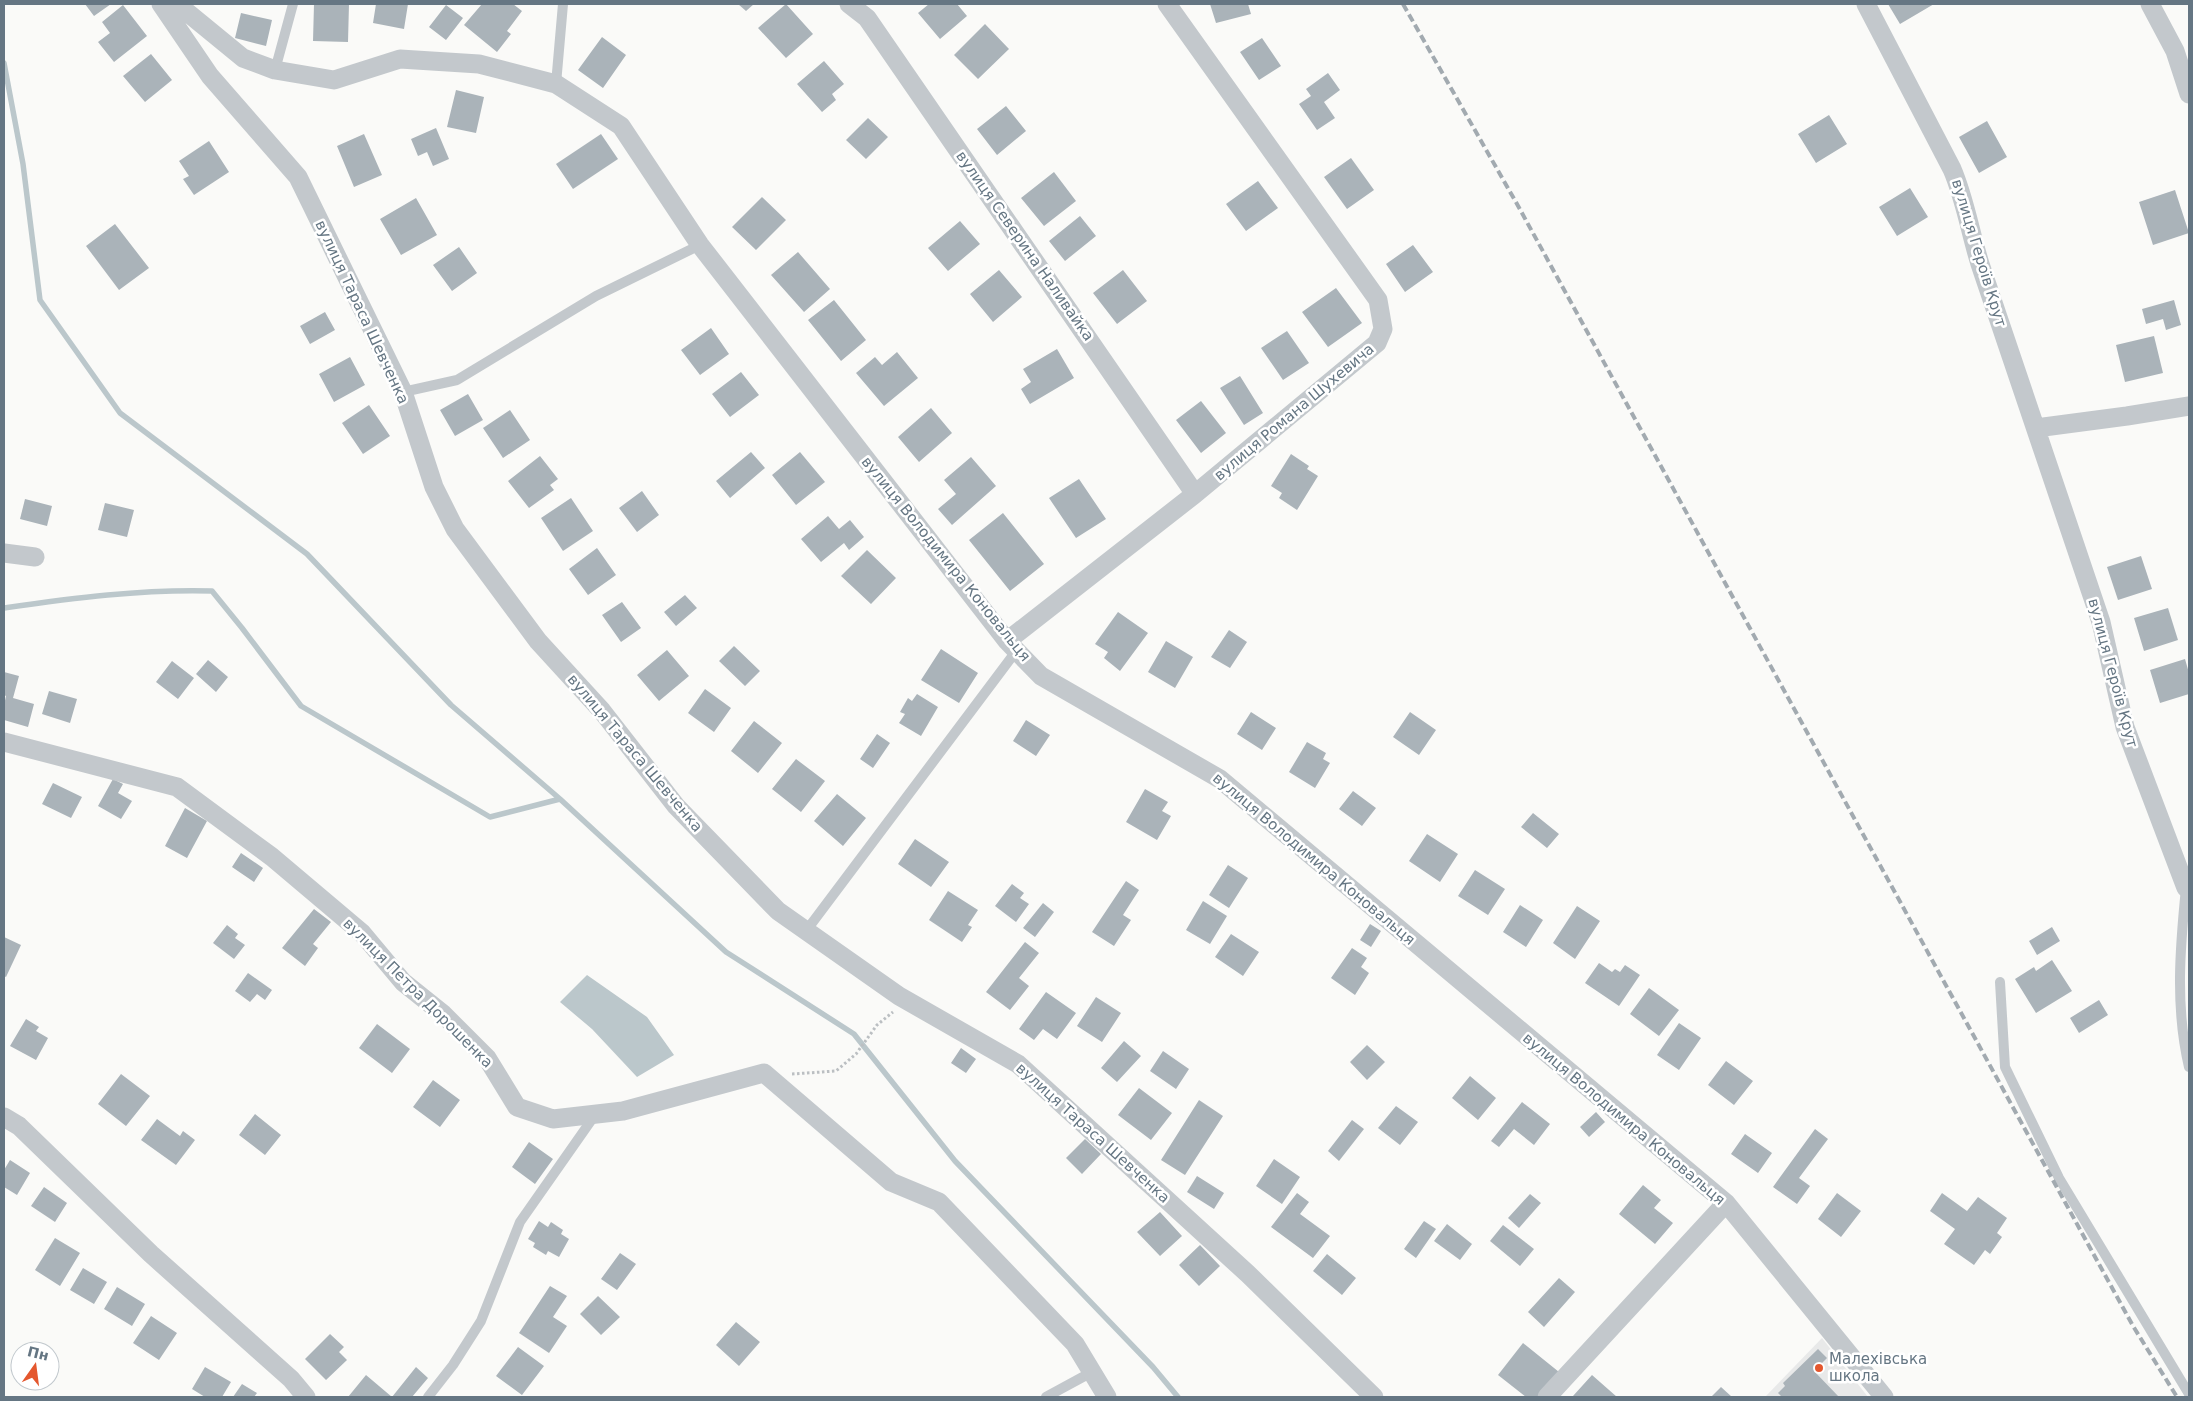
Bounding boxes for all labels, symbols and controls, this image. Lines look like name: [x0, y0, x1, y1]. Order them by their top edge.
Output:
street label: вулиця Северина Наливайка: [952, 148, 1098, 344]
street label: вулиця Героїв Крут: [1948, 177, 2010, 329]
street label: вулиця Тараса Шевченка: [311, 217, 413, 407]
street label: вулиця Романа Шухевича: [1210, 340, 1378, 484]
street label: вулиця Володимира Коновальця: [858, 453, 1034, 665]
street label: вулиця Героїв Крут: [2084, 596, 2142, 750]
street label: вулиця Тараса Шевченка: [564, 670, 706, 836]
street label: вулиця Володимира Коновальця: [1209, 769, 1419, 949]
street label: вулиця Петра Дорошенка: [339, 914, 497, 1072]
street label: вулиця Володимира Коновальця: [1519, 1029, 1729, 1209]
street label: вулиця Тараса Шевченка: [1012, 1059, 1174, 1207]
north arrow: [10, 1341, 60, 1391]
text: Пн: [26, 1343, 50, 1364]
place label: Малехівська школа: [1829, 1350, 1927, 1385]
marker: Малехівська школа: [1813, 1362, 1825, 1374]

